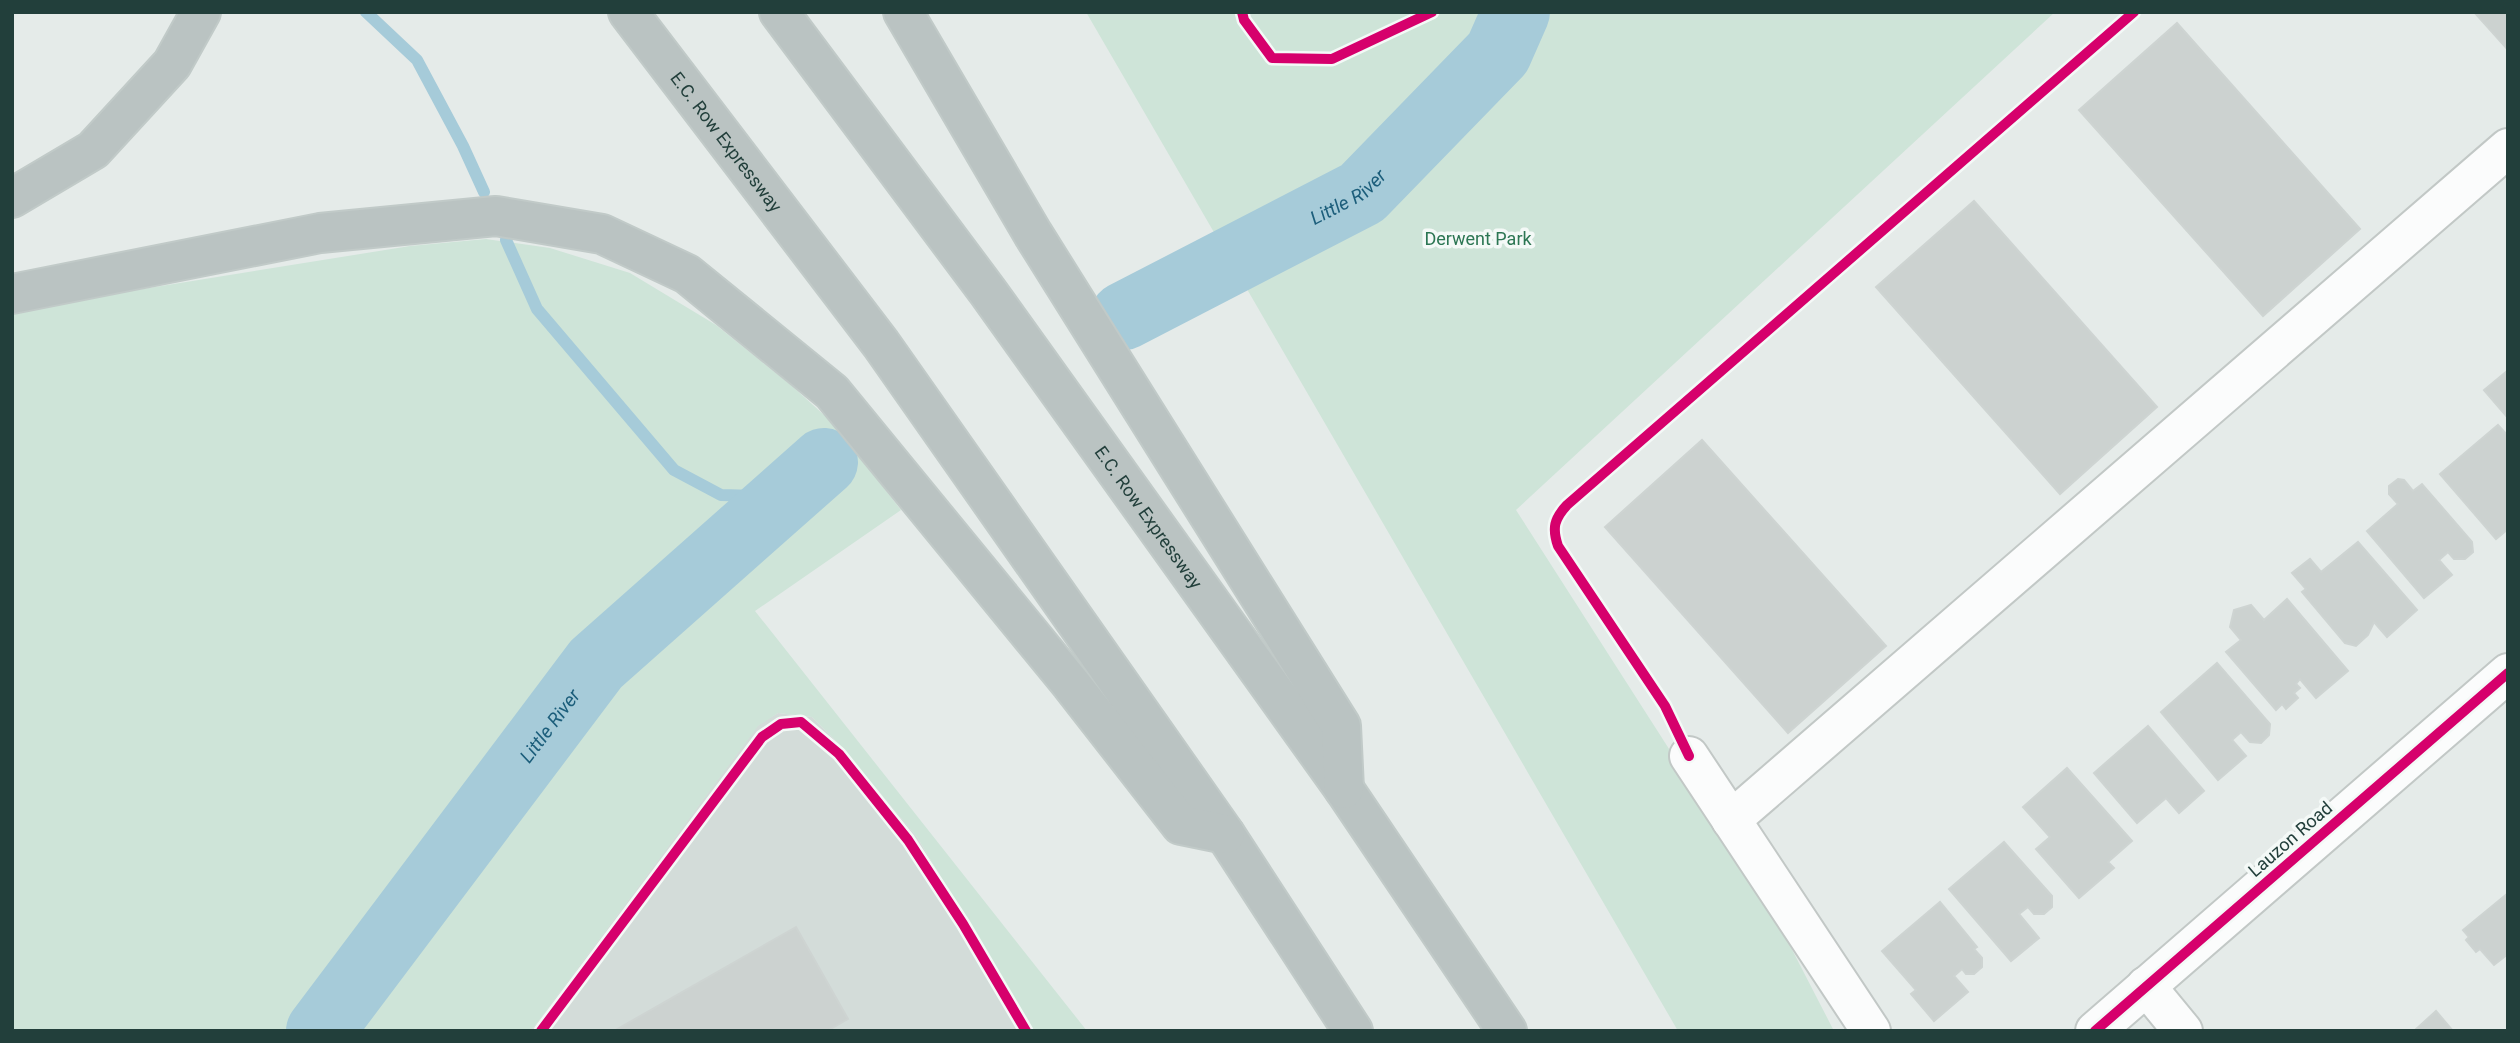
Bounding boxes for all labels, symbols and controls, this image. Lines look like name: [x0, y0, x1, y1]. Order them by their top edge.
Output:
street label: E.C. Row Expressway: [667, 68, 787, 216]
water label: Little River: [1306, 164, 1391, 229]
park label: Derwent Park: [1424, 228, 1532, 249]
street label: E.C. Row Expressway: [1091, 441, 1207, 593]
water label: Little River: [515, 684, 585, 767]
street label: Lauzon Road: [2244, 797, 2336, 881]

